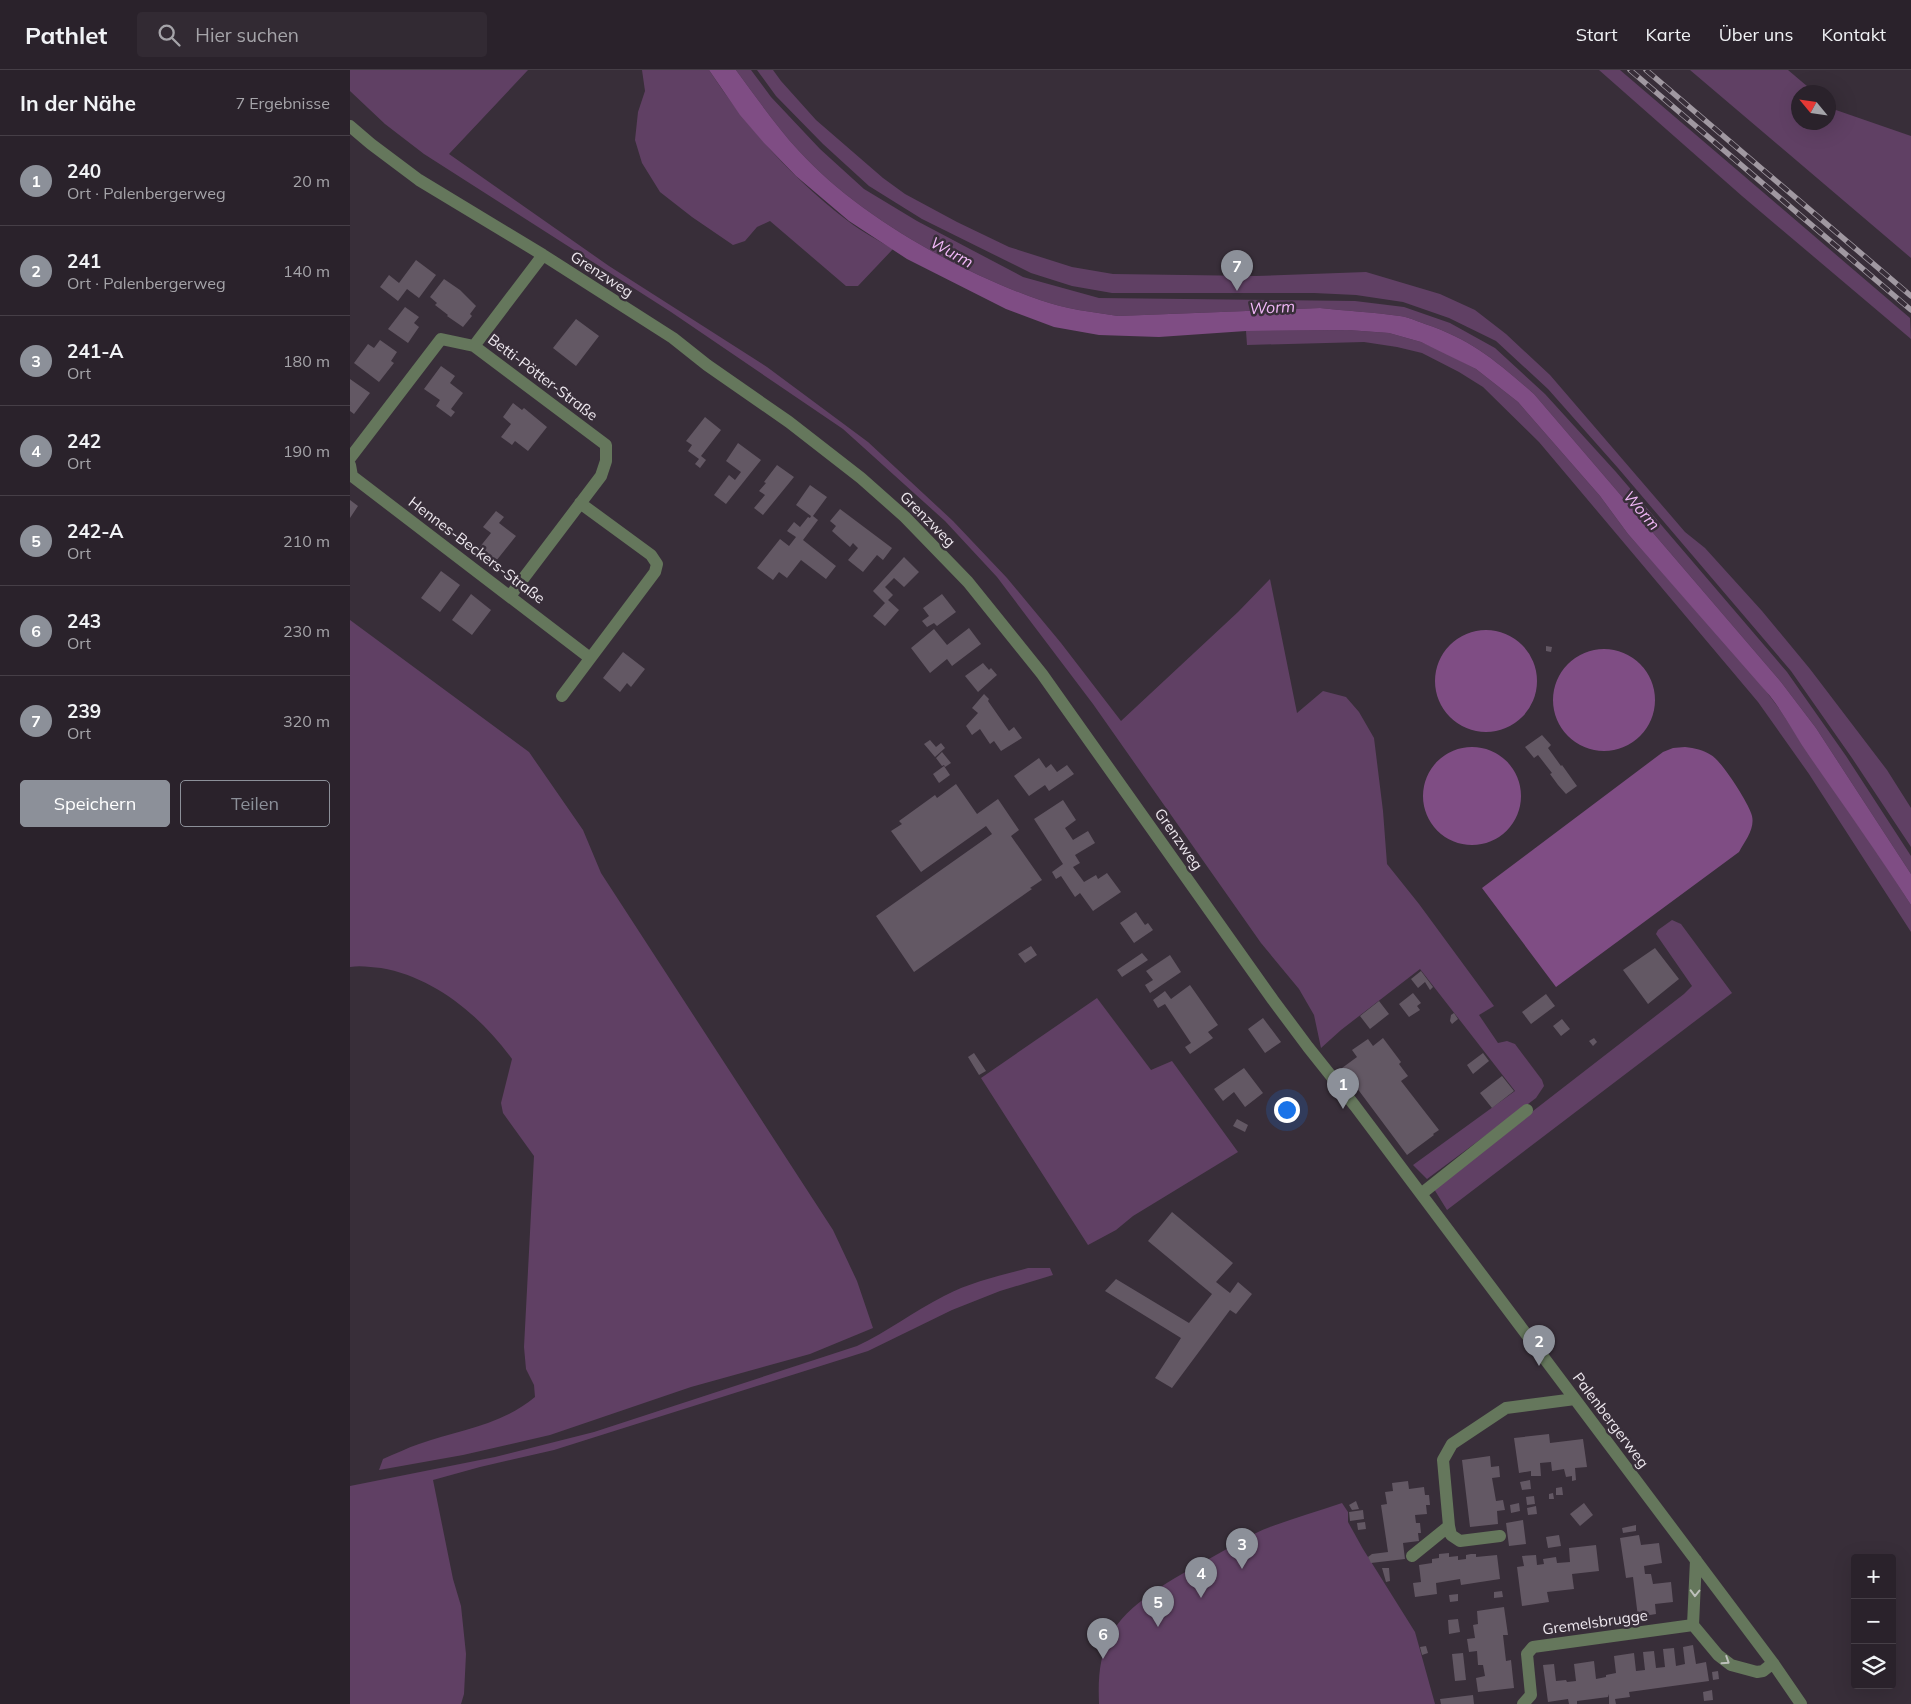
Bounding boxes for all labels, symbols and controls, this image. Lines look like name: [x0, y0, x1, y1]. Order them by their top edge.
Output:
search box: [137, 12, 487, 57]
text: Pathlet: [25, 20, 107, 50]
icon: search: [155, 21, 183, 49]
text: Hier suchen: [195, 23, 299, 47]
text: Start: [1576, 23, 1617, 46]
text: Karte: [1645, 23, 1691, 46]
text: Über uns: [1719, 23, 1794, 46]
text: Kontakt: [1822, 23, 1886, 46]
north arrow: [1791, 85, 1836, 130]
text: In der Nähe: [20, 90, 136, 116]
text: 7 Ergebnisse: [235, 93, 330, 113]
text: 240: [67, 159, 101, 183]
text: 1: [31, 171, 41, 191]
text: 20 m: [293, 171, 330, 191]
text: Ort · Palenbergerweg: [67, 183, 226, 203]
water label: Wurm: [927, 232, 977, 272]
street label: Grenzweg: [567, 247, 637, 301]
text: 241: [67, 249, 101, 273]
pin: 7: [1221, 250, 1253, 291]
text: 2: [31, 261, 41, 281]
text: 140 m: [283, 261, 330, 281]
text: Ort · Palenbergerweg: [67, 273, 226, 293]
water label: Worm: [1249, 296, 1295, 318]
street label: Betti-Pötter-Straße: [484, 329, 602, 425]
text: 241-A: [67, 339, 123, 363]
text: 3: [31, 351, 41, 371]
text: 180 m: [283, 351, 330, 371]
text: Ort: [67, 363, 91, 383]
text: 242: [67, 429, 101, 453]
text: 4: [31, 441, 41, 461]
text: 190 m: [283, 441, 330, 461]
text: Ort: [67, 453, 91, 473]
water label: Worm: [1619, 486, 1665, 534]
street label: Grenzweg: [896, 487, 960, 551]
street label: Hennes-Beckers-Straße: [405, 492, 549, 608]
text: 242-A: [67, 519, 123, 543]
text: 5: [31, 531, 41, 551]
text: 210 m: [283, 531, 330, 551]
text: Ort: [67, 543, 91, 563]
text: 243: [67, 609, 101, 633]
text: 6: [31, 621, 41, 641]
text: 230 m: [283, 621, 330, 641]
text: Ort: [67, 633, 91, 653]
text: 239: [67, 699, 101, 723]
text: 7: [31, 711, 41, 731]
text: 320 m: [283, 711, 330, 731]
text: Ort: [67, 723, 91, 743]
button: Speichern: [20, 780, 170, 827]
button: Teilen: [180, 780, 330, 827]
street label: Grenzweg: [1151, 804, 1207, 874]
pin: 1: [1327, 1068, 1359, 1109]
your location: [1274, 1097, 1300, 1123]
pin: 2: [1523, 1325, 1555, 1366]
street label: Palenbergerweg: [1569, 1368, 1653, 1472]
pin: 3: [1226, 1528, 1258, 1569]
map controls: [1851, 1554, 1896, 1689]
button: +: [1851, 1554, 1896, 1599]
pin: 4: [1185, 1557, 1217, 1598]
pin: 5: [1142, 1586, 1174, 1627]
one-way arrow: [1690, 1589, 1700, 1597]
button: −: [1851, 1599, 1896, 1644]
street label: Gremelsbrugge: [1541, 1605, 1649, 1639]
pin: 6: [1087, 1618, 1119, 1659]
button: layers: [1851, 1644, 1896, 1689]
one-way arrow: [1721, 1654, 1730, 1664]

